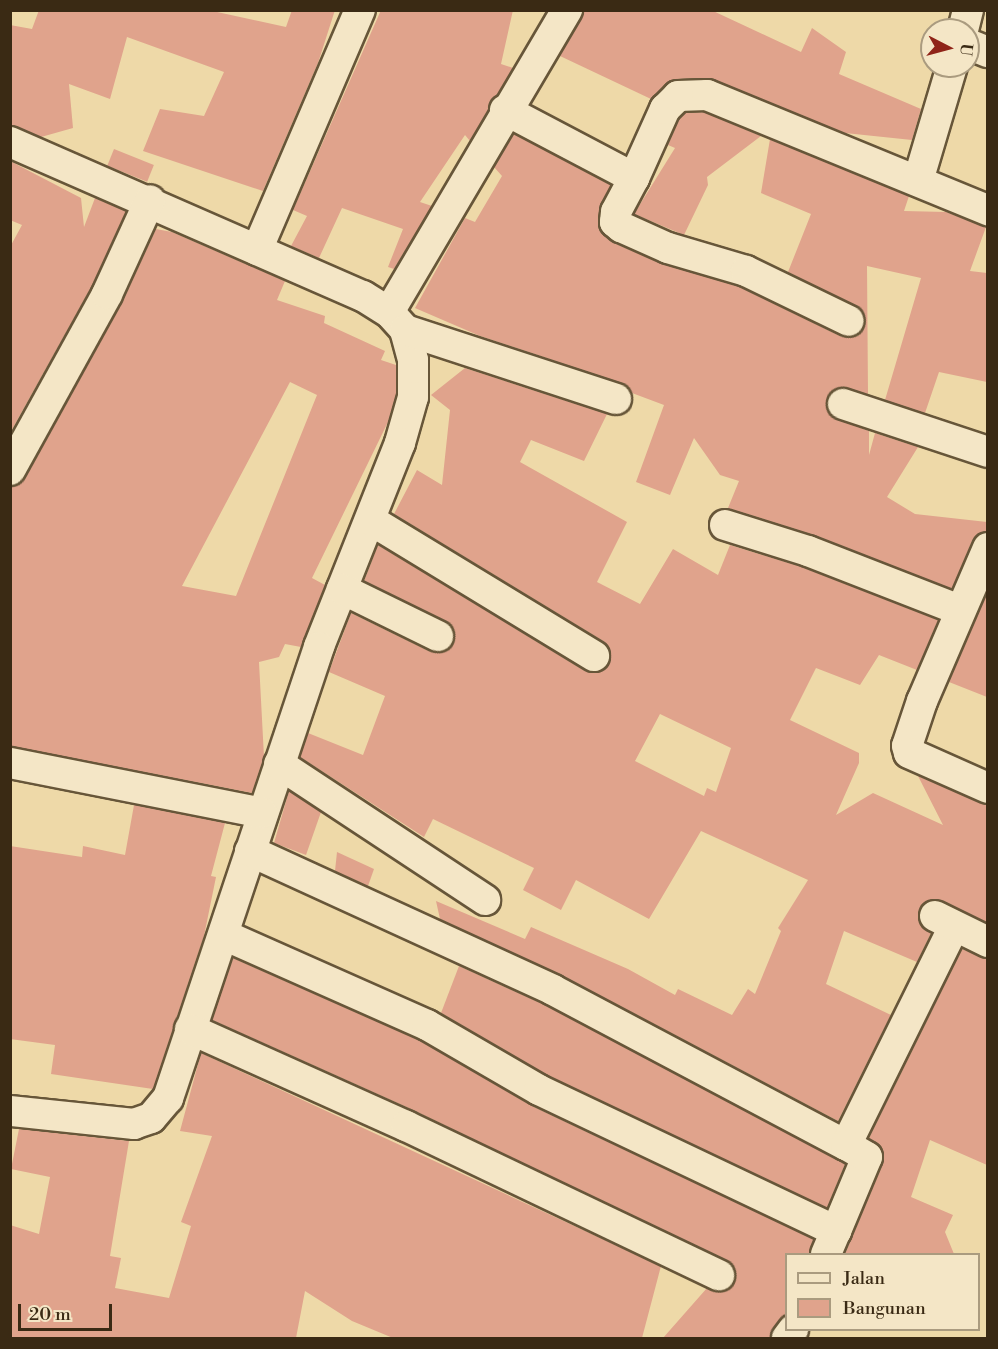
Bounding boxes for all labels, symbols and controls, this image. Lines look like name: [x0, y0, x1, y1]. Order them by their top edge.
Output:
north arrow: [920, 18, 980, 78]
text: U: [955, 42, 977, 57]
legend: [785, 1253, 980, 1331]
text: Jalan: [843, 1267, 885, 1290]
scale bar: [21, 1292, 116, 1330]
text: Bangunan: [843, 1297, 926, 1320]
text: 20 m: [29, 1303, 71, 1326]

